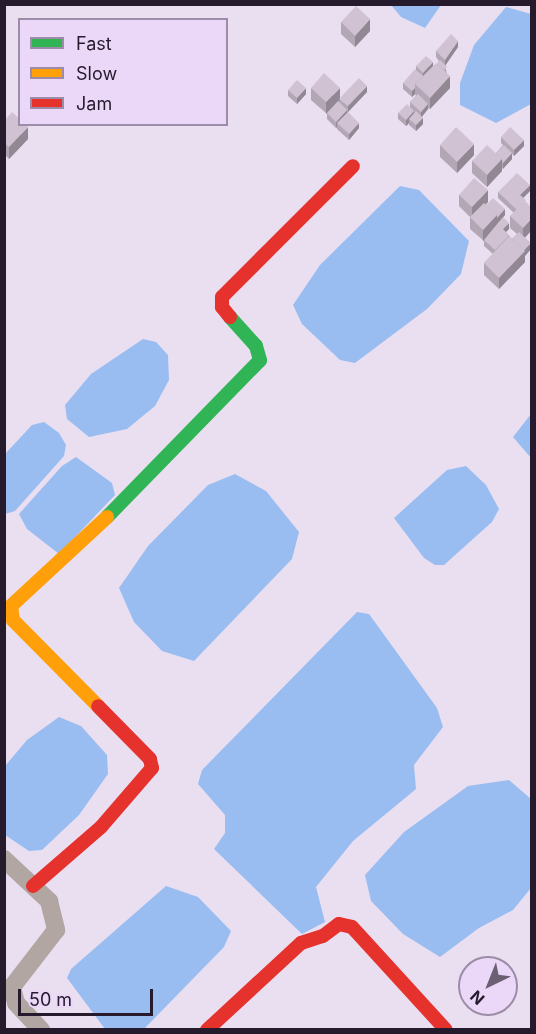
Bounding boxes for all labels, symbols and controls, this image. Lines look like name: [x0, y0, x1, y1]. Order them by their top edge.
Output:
legend: [18, 18, 228, 126]
text: Fast: [76, 33, 112, 54]
text: Slow: [76, 63, 117, 84]
text: Jam: [76, 93, 112, 114]
north arrow: [458, 956, 518, 1016]
scale bar: [21, 977, 156, 1015]
text: N: [466, 986, 488, 1009]
text: 50 m: [29, 989, 72, 1010]

